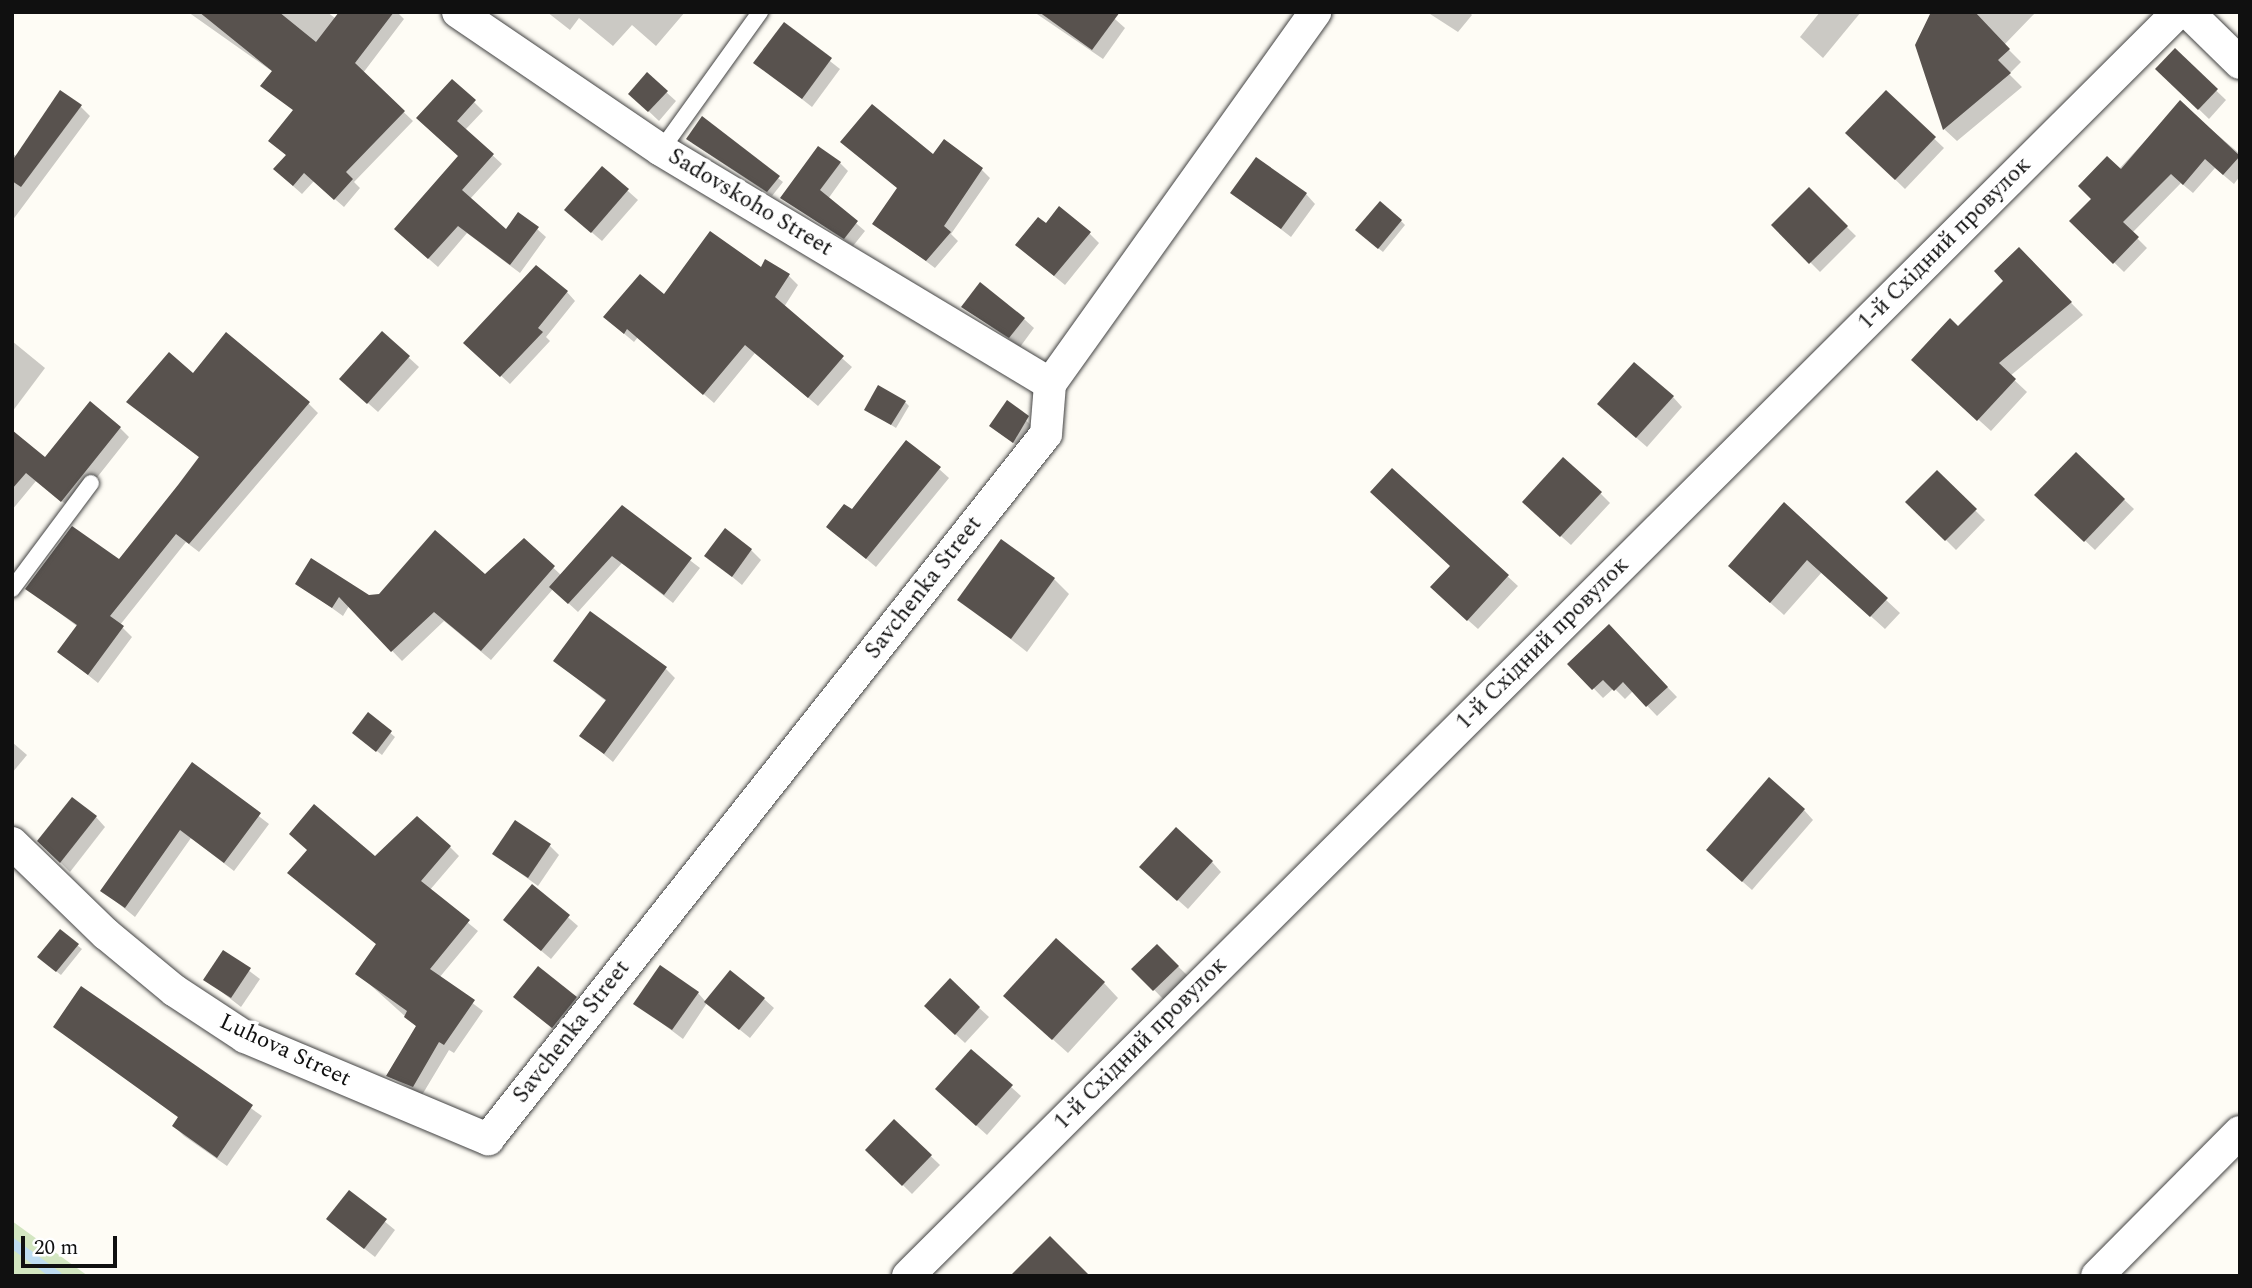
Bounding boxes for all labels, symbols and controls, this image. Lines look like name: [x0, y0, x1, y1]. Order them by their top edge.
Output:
street label: Sadovskoho Street: [663, 143, 837, 263]
street label: 1-й Східний провулок: [1853, 152, 2037, 336]
street label: Savchenka Street: [860, 511, 988, 665]
street label: 1-й Східний провулок: [1451, 552, 1635, 736]
street label: 1-й Східний провулок: [1049, 952, 1233, 1136]
street label: Savchenka Street: [508, 955, 636, 1109]
street label: Luhova Street: [215, 1009, 355, 1093]
scale bar: [24, 1222, 121, 1266]
text: 20 m: [34, 1232, 78, 1264]

